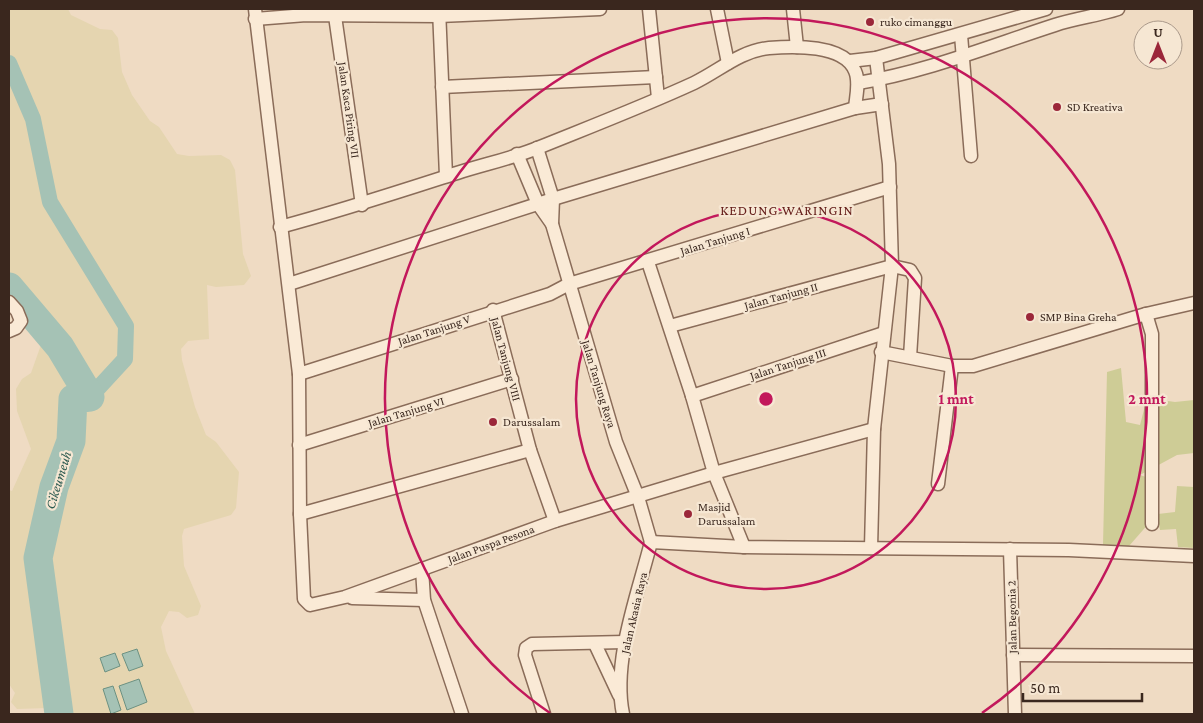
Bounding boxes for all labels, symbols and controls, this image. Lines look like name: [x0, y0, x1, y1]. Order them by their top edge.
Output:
place label: ruko cimanggu: [880, 15, 953, 29]
marker: ruko cimanggu: [864, 16, 876, 28]
north arrow: [1133, 20, 1183, 70]
text: U: [1153, 24, 1163, 40]
street label: Jalan Kaca Piring VII: [335, 60, 363, 159]
place label: SD Kreativa: [1067, 100, 1123, 114]
marker: SD Kreativa: [1051, 101, 1063, 113]
district label: KEDUNG WARINGIN: [720, 202, 854, 218]
street label: Jalan Tanjung I: [678, 224, 752, 259]
street label: Jalan Tanjung II: [742, 279, 820, 313]
place label: SMP Bina Greha: [1040, 310, 1117, 324]
marker: SMP Bina Greha: [1024, 311, 1036, 323]
street label: Jalan Tanjung V: [395, 312, 472, 349]
street label: Jalan Tanjung VIII: [488, 315, 524, 403]
street label: Jalan Tanjung Raya: [579, 337, 619, 430]
street label: Jalan Tanjung III: [747, 345, 828, 383]
centre of rings: [757, 390, 775, 408]
text: 1 mnt: [938, 391, 974, 407]
text: 2 mnt: [1128, 391, 1166, 407]
street label: Jalan Tanjung VI: [365, 394, 446, 431]
place label: Darussalam: [503, 415, 561, 429]
marker: Darussalam: [487, 416, 499, 428]
water label: Cikeumeuh: [42, 449, 74, 511]
place label: Masjid Darussalam: [698, 500, 756, 528]
marker: Masjid Darussalam: [682, 508, 694, 520]
street label: Jalan Puspa Pesona: [445, 522, 537, 567]
street label: Jalan Akasia Raya: [618, 570, 650, 656]
street label: Jalan Begonia 2: [1004, 580, 1020, 655]
scale bar: [1023, 670, 1142, 702]
text: 50 m: [1030, 680, 1060, 696]

